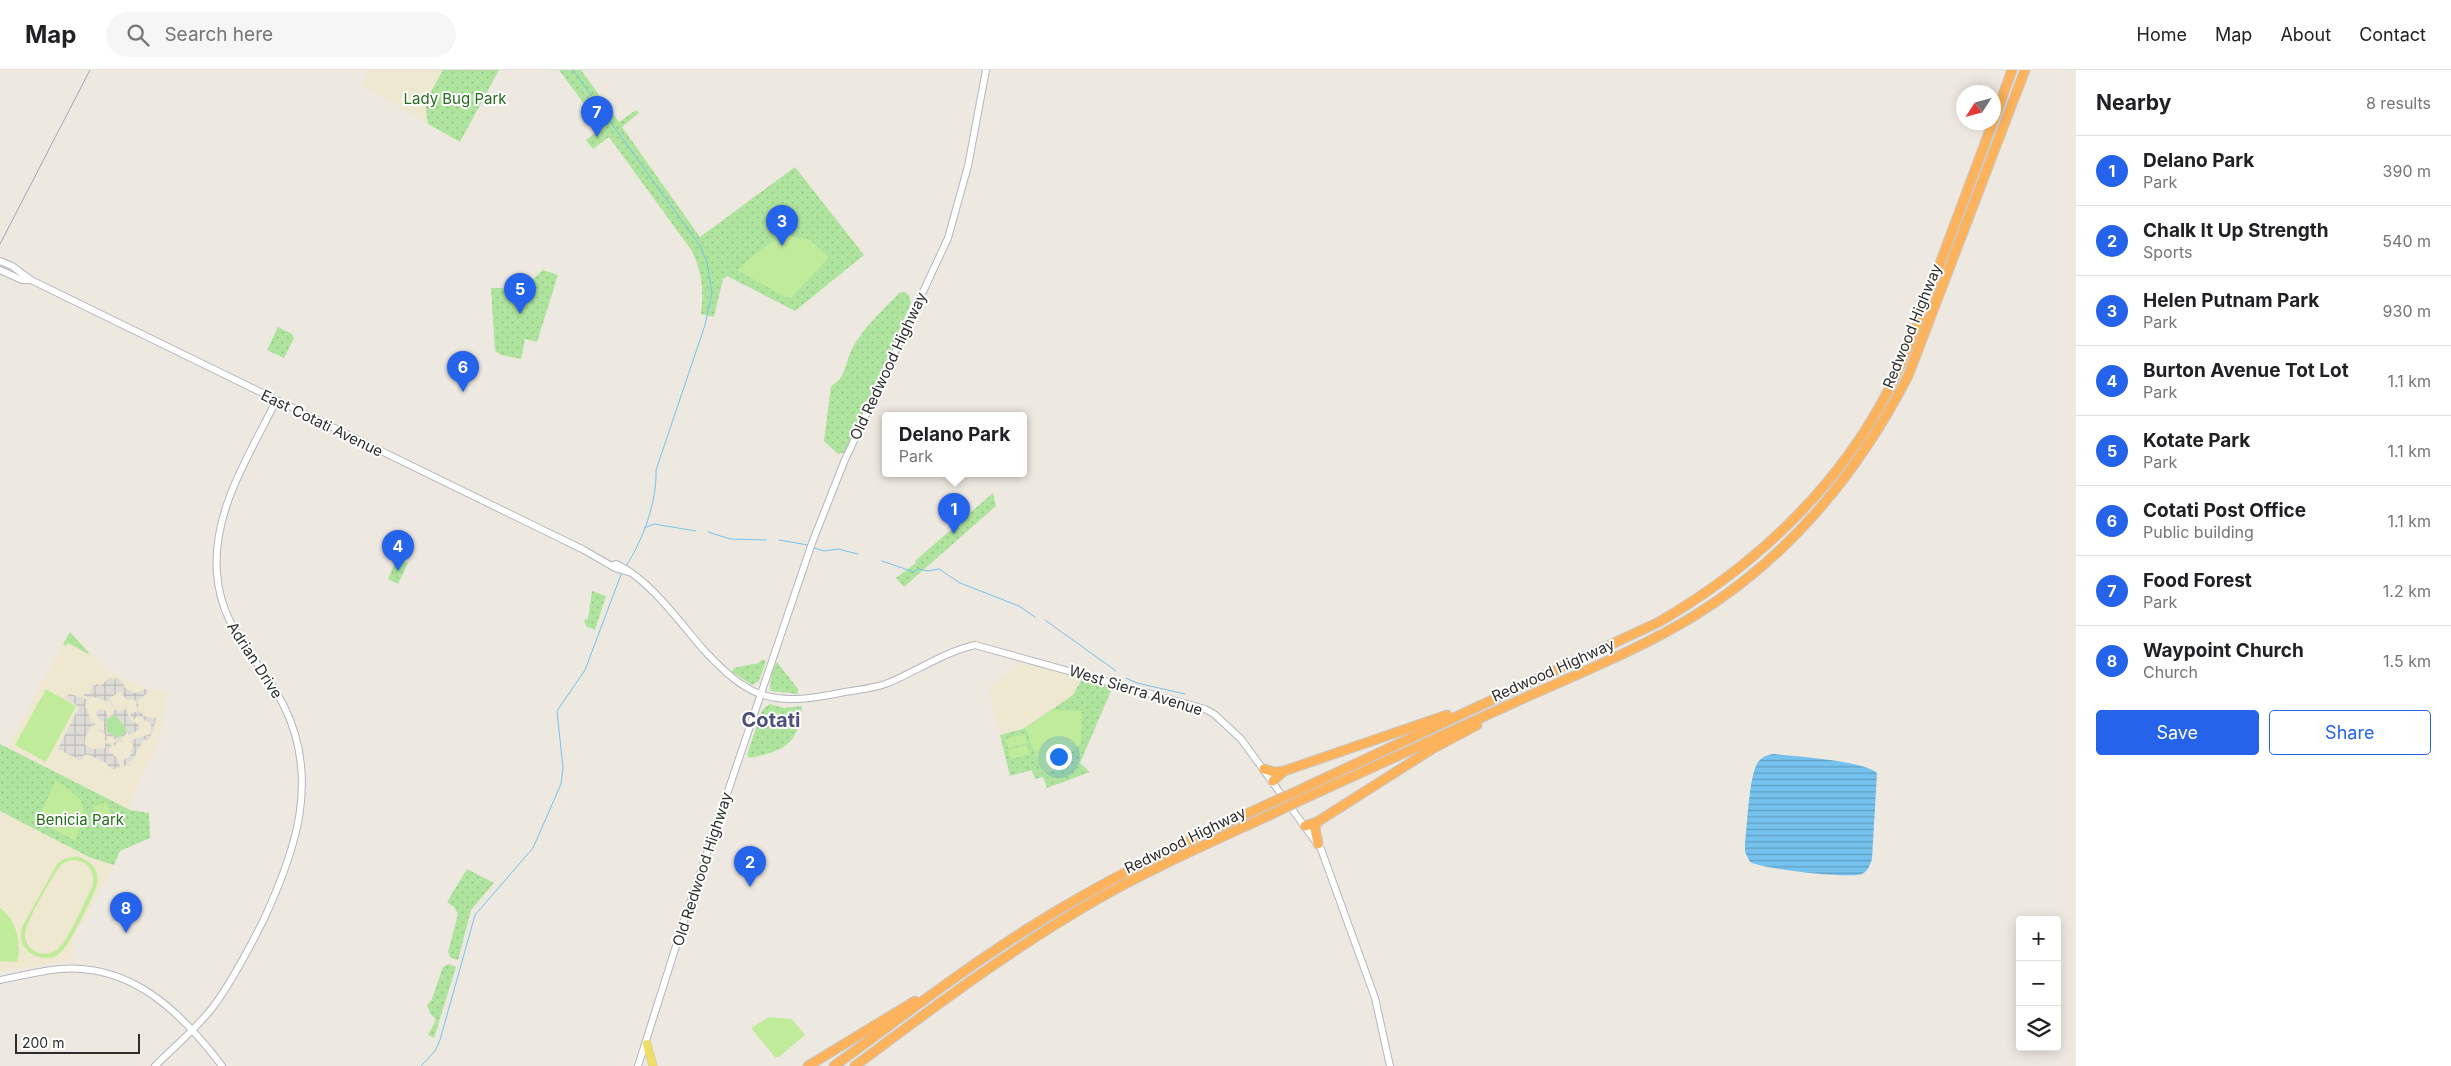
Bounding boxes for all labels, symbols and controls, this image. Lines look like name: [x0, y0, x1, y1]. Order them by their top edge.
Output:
search box: [106, 12, 456, 57]
text: Map: [25, 20, 76, 49]
icon: search: [124, 21, 152, 49]
text: Search here: [164, 23, 273, 46]
text: Home: [2137, 24, 2187, 45]
text: Map: [2215, 24, 2252, 45]
text: About: [2280, 24, 2331, 45]
text: Contact: [2359, 24, 2426, 45]
north arrow: [1956, 85, 2001, 130]
park label: Lady Bug Park: [403, 89, 507, 108]
text: Nearby: [2096, 90, 2171, 115]
text: 8 results: [2366, 93, 2431, 113]
pin: 7: [581, 96, 613, 137]
text: Delano Park: [2143, 149, 2254, 172]
text: 1: [2109, 161, 2115, 181]
text: 390 m: [2383, 161, 2431, 181]
text: Park: [2143, 172, 2177, 192]
pin: 3: [766, 205, 798, 246]
text: Chalk It Up Strength: [2143, 219, 2329, 242]
text: 2: [2107, 231, 2117, 251]
text: 540 m: [2382, 231, 2431, 251]
text: Sports: [2143, 242, 2192, 262]
street label: Redwood Highway: [1878, 260, 1946, 391]
pin: 5: [504, 273, 536, 314]
street label: Old Redwood Highway: [845, 289, 931, 443]
text: Helen Putnam Park: [2143, 289, 2319, 312]
text: 3: [2107, 301, 2117, 321]
text: 930 m: [2383, 301, 2431, 321]
text: Park: [2143, 312, 2177, 332]
pin: 6: [447, 351, 479, 392]
text: Burton Avenue Tot Lot: [2143, 359, 2349, 382]
text: 4: [2107, 371, 2117, 391]
text: 1.1 km: [2387, 371, 2431, 391]
text: Park: [2143, 382, 2177, 402]
street label: East Cotati Avenue: [258, 385, 386, 461]
popup: [882, 412, 1027, 477]
text: Delano Park: [899, 423, 1010, 446]
text: Kotate Park: [2143, 429, 2250, 452]
text: 5: [2107, 441, 2117, 461]
text: 1.1 km: [2387, 441, 2431, 461]
text: Park: [899, 446, 933, 466]
text: Park: [2143, 452, 2177, 472]
pin: 1: [938, 493, 970, 534]
text: Cotati Post Office: [2143, 499, 2306, 522]
text: 6: [2107, 511, 2117, 531]
text: 1.1 km: [2387, 511, 2431, 531]
text: Public building: [2143, 522, 2254, 542]
pin: 4: [382, 530, 414, 571]
text: Food Forest: [2143, 569, 2252, 592]
text: 7: [2107, 581, 2117, 601]
text: 1.2 km: [2383, 581, 2431, 601]
text: Park: [2143, 592, 2177, 612]
street label: Adrian Drive: [223, 618, 287, 702]
street label: Redwood Highway: [1489, 634, 1618, 706]
text: Waypoint Church: [2143, 639, 2304, 662]
text: 8: [2107, 651, 2117, 671]
text: 1.5 km: [2383, 651, 2431, 671]
street label: West Sierra Avenue: [1067, 661, 1205, 719]
text: Church: [2143, 662, 2198, 682]
district label: Cotati: [742, 708, 800, 732]
button: Save: [2096, 710, 2259, 755]
button: Share: [2269, 710, 2431, 755]
your location: [1046, 744, 1072, 770]
street label: Old Redwood Highway: [668, 789, 736, 949]
street label: Redwood Highway: [1121, 802, 1249, 878]
park label: Benicia Park: [36, 810, 125, 829]
pin: 2: [734, 846, 766, 887]
pin: 8: [110, 892, 142, 933]
map controls: [2016, 916, 2061, 1051]
button: +: [2016, 916, 2061, 961]
button: −: [2016, 961, 2061, 1006]
button: layers: [2016, 1006, 2061, 1051]
scale bar: [15, 1031, 140, 1054]
text: 200 m: [22, 1034, 64, 1051]

